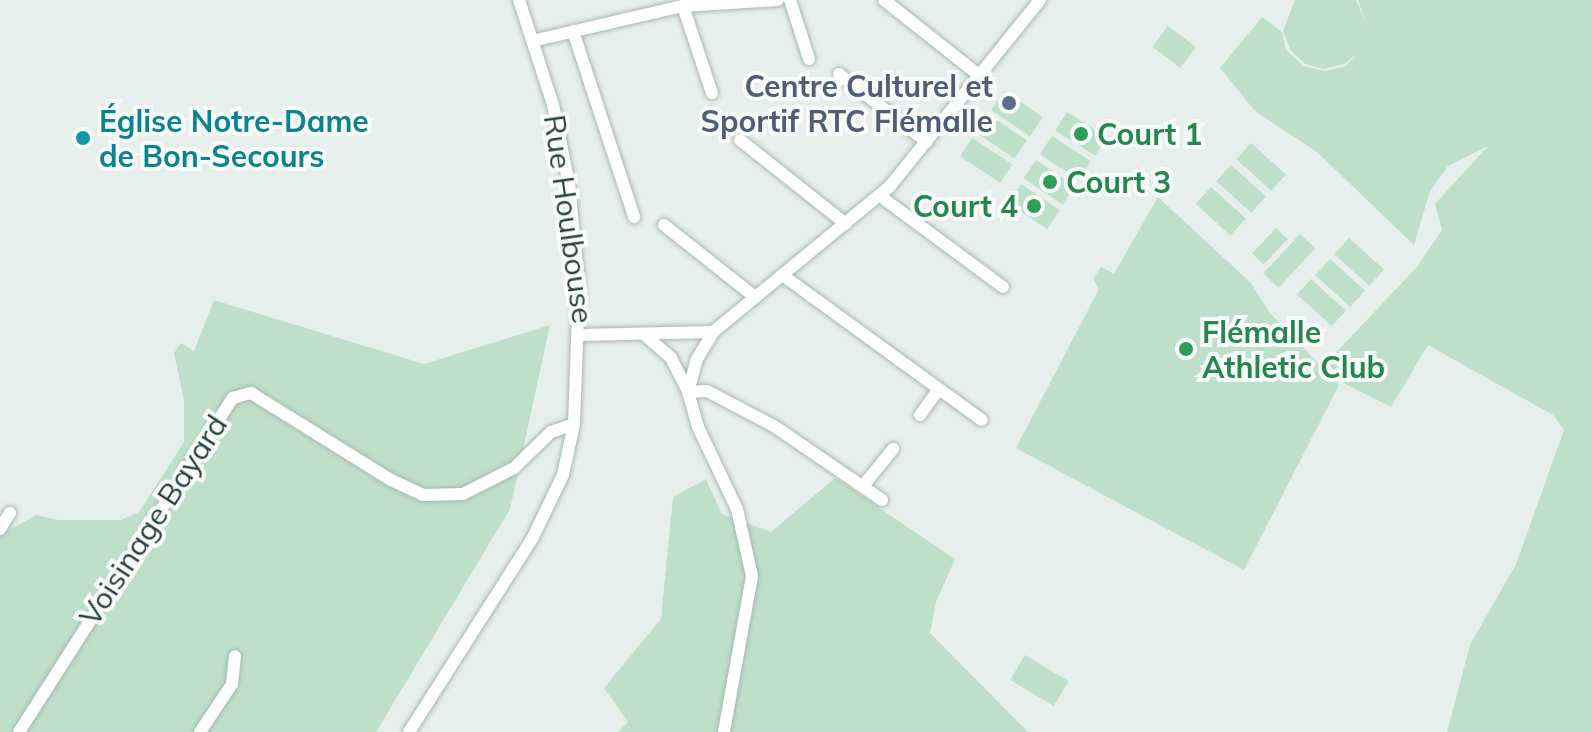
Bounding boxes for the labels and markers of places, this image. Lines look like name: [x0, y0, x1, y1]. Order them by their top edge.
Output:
place label: Centre Culturel et Sportif RTC Flémalle: [701, 68, 993, 138]
marker: Centre Culturel et Sportif RTC Flémalle: [1000, 94, 1018, 112]
place label: Église Notre-Dame de Bon-Secours: [99, 103, 369, 174]
place label: Court 1: [1097, 116, 1202, 152]
marker: Court 1: [1072, 125, 1090, 143]
marker: Église Notre-Dame de Bon-Secours: [74, 129, 92, 147]
place label: Court 3: [1066, 164, 1171, 200]
marker: Court 3: [1041, 173, 1059, 191]
place label: Court 4: [913, 188, 1018, 224]
marker: Court 4: [1025, 197, 1043, 215]
place label: Flémalle Athletic Club: [1202, 314, 1385, 384]
marker: Flémalle Athletic Club: [1177, 340, 1195, 358]

